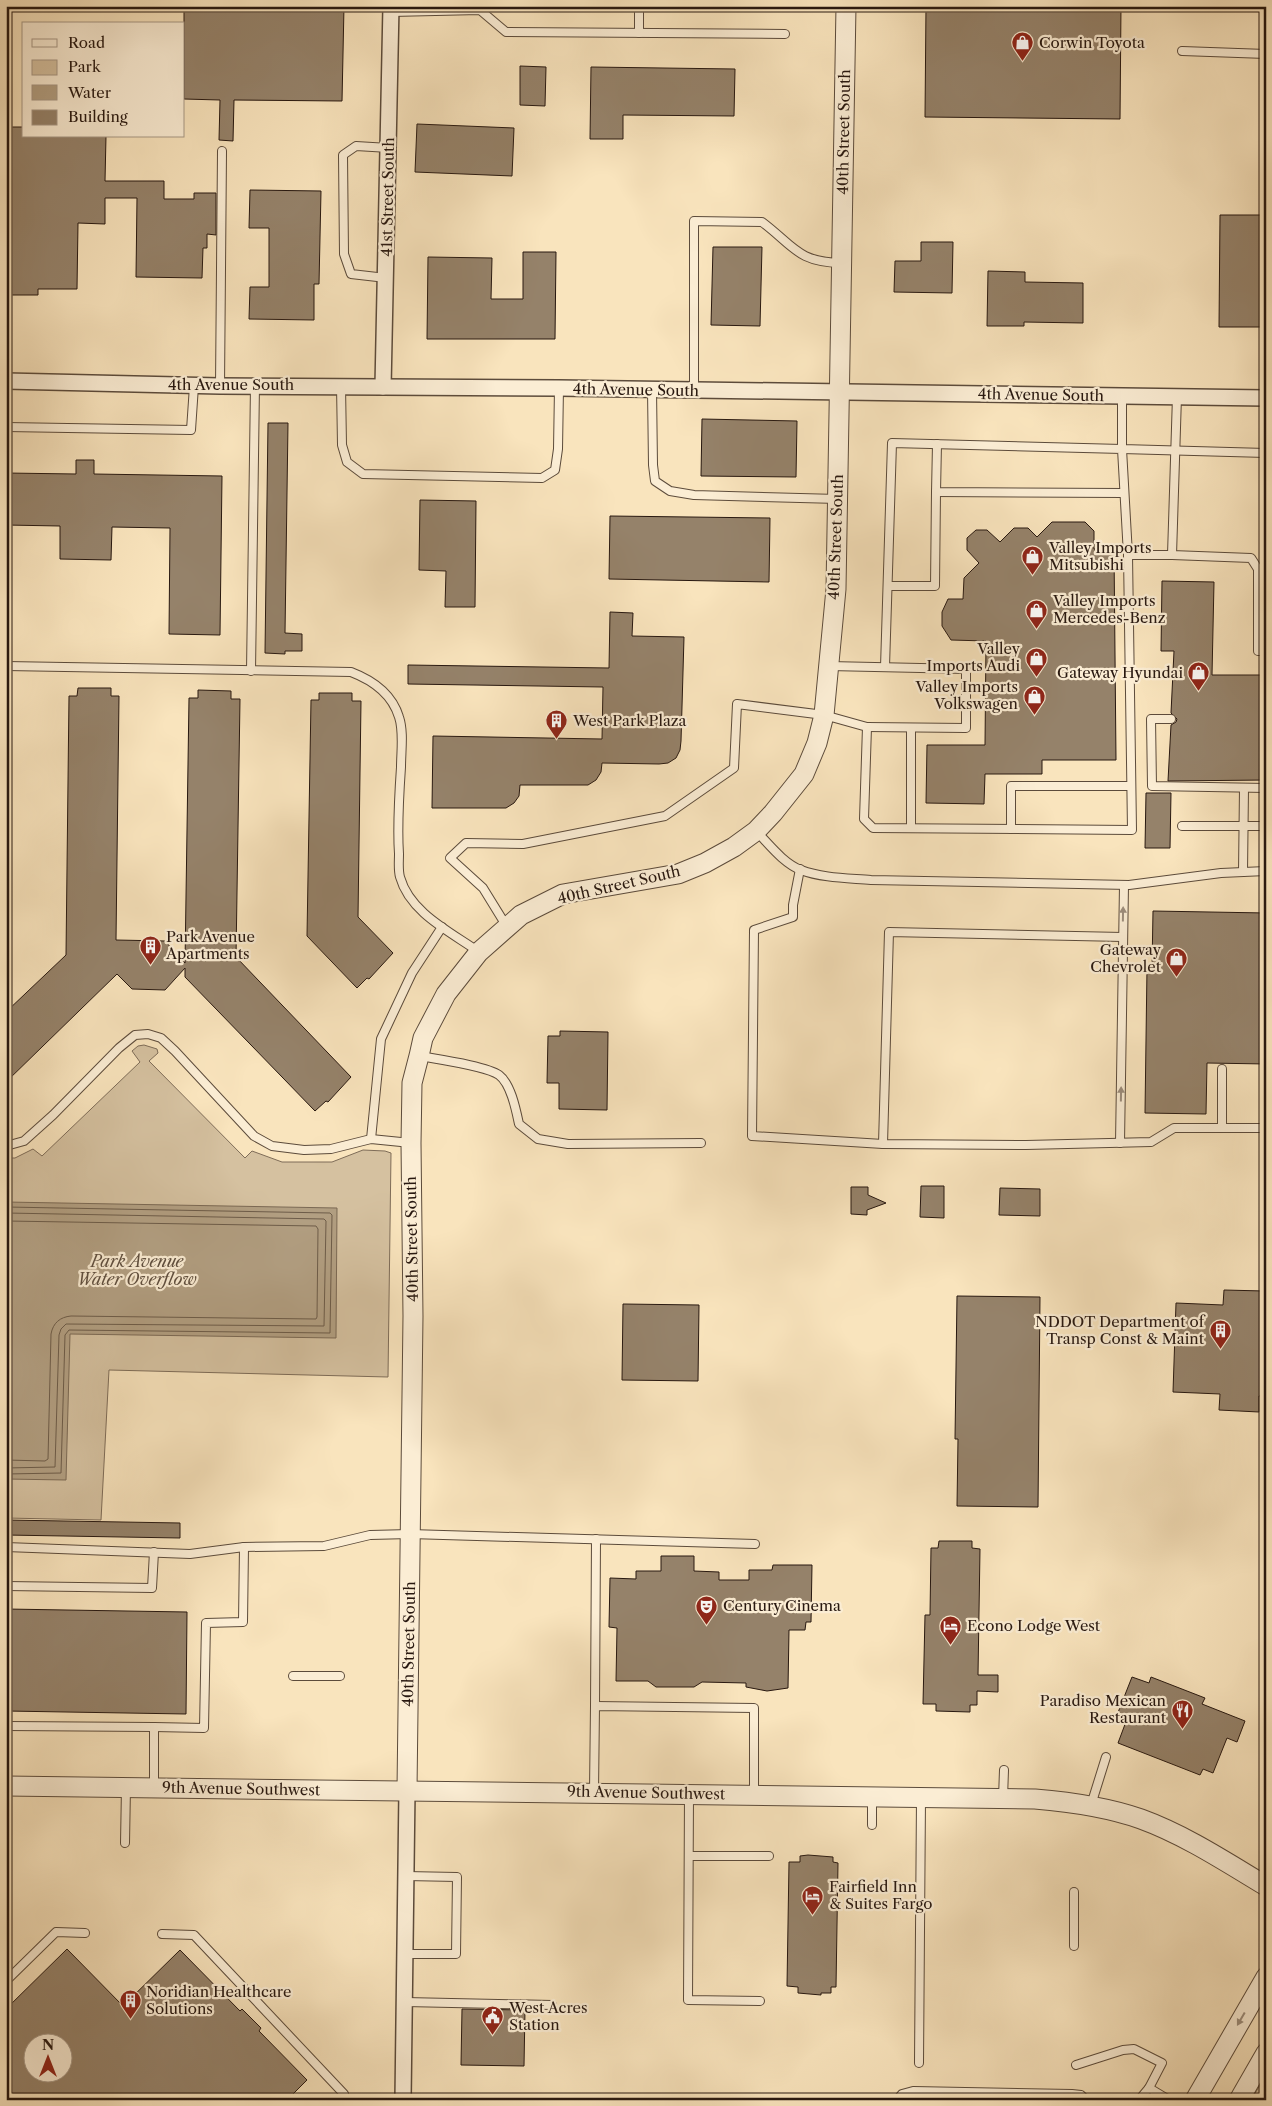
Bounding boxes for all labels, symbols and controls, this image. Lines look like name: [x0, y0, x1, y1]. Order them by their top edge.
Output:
legend: [22, 22, 185, 138]
shop icon: Corwin Toyota: [1011, 31, 1035, 62]
text: Road: [68, 33, 105, 52]
place label: Corwin Toyota: [1039, 33, 1145, 52]
text: Park: [68, 57, 102, 76]
street label: 40th Street South: [833, 68, 854, 195]
text: Water: [67, 83, 112, 102]
text: Building: [68, 107, 128, 126]
street label: 41st Street South: [377, 137, 398, 257]
street label: 4th Avenue South: [168, 375, 295, 394]
street label: 4th Avenue South: [573, 379, 700, 400]
street label: 4th Avenue South: [978, 384, 1105, 405]
street label: 40th Street South: [824, 473, 847, 600]
place label: Valley Imports Mitsubishi: [1048, 538, 1151, 574]
shop icon: Valley Imports Mitsubishi: [1021, 545, 1045, 576]
place label: Valley Imports Mercedes-Benz: [1052, 591, 1166, 627]
shop icon: Valley Imports Mercedes-Benz: [1025, 598, 1049, 629]
place label: Valley Imports Audi: [927, 639, 1021, 675]
shop icon: Valley Imports Audi: [1024, 646, 1048, 677]
shop icon: Gateway Hyundai: [1187, 661, 1211, 692]
place label: Gateway Hyundai: [1057, 663, 1183, 682]
place label: Valley Imports Volkswagen: [915, 677, 1019, 713]
shop icon: Valley Imports Volkswagen: [1022, 684, 1046, 715]
building icon: West Park Plaza: [545, 709, 569, 740]
place label: West Park Plaza: [572, 711, 687, 730]
street label: 40th Street South: [556, 861, 683, 908]
one-way arrow: [1120, 906, 1128, 922]
place label: Park Avenue Apartments: [165, 927, 255, 963]
building icon: Park Avenue Apartments: [138, 934, 162, 965]
place label: Gateway Chevrolet: [1090, 940, 1162, 976]
shop icon: Gateway Chevrolet: [1165, 947, 1189, 978]
one-way arrow: [1117, 1086, 1125, 1102]
street label: 40th Street South: [401, 1176, 422, 1302]
water label: Park Avenue Water Overflow: [77, 1251, 197, 1289]
place label: NDDOT Department of Transp Const & Maint: [1035, 1312, 1206, 1348]
building icon: NDDOT Department of Transp Const & Maint: [1208, 1319, 1232, 1350]
street label: 40th Street South: [398, 1580, 419, 1707]
theatre icon: Century Cinema: [695, 1594, 719, 1625]
place label: Century Cinema: [723, 1596, 841, 1615]
hotel icon: Econo Lodge West: [939, 1614, 963, 1645]
place label: Econo Lodge West: [967, 1616, 1101, 1635]
place label: Paradiso Mexican Restaurant: [1040, 1691, 1167, 1727]
restaurant icon: Paradiso Mexican Restaurant: [1170, 1698, 1194, 1729]
street label: 9th Avenue Southwest: [162, 1778, 321, 1799]
street label: 9th Avenue Southwest: [567, 1782, 726, 1803]
place label: Fairfield Inn & Suites Fargo: [829, 1877, 933, 1913]
hotel icon: Fairfield Inn & Suites Fargo: [801, 1884, 825, 1915]
place label: Noridian Healthcare Solutions: [146, 1982, 291, 2018]
building icon: Noridian Healthcare Solutions: [118, 1989, 142, 2020]
place label: West Acres Station: [508, 1998, 588, 2034]
public building icon: West Acres Station: [481, 2005, 505, 2036]
one-way arrow: [1237, 2013, 1246, 2026]
north arrow: [22, 2034, 72, 2084]
text: N: [42, 2036, 54, 2054]

